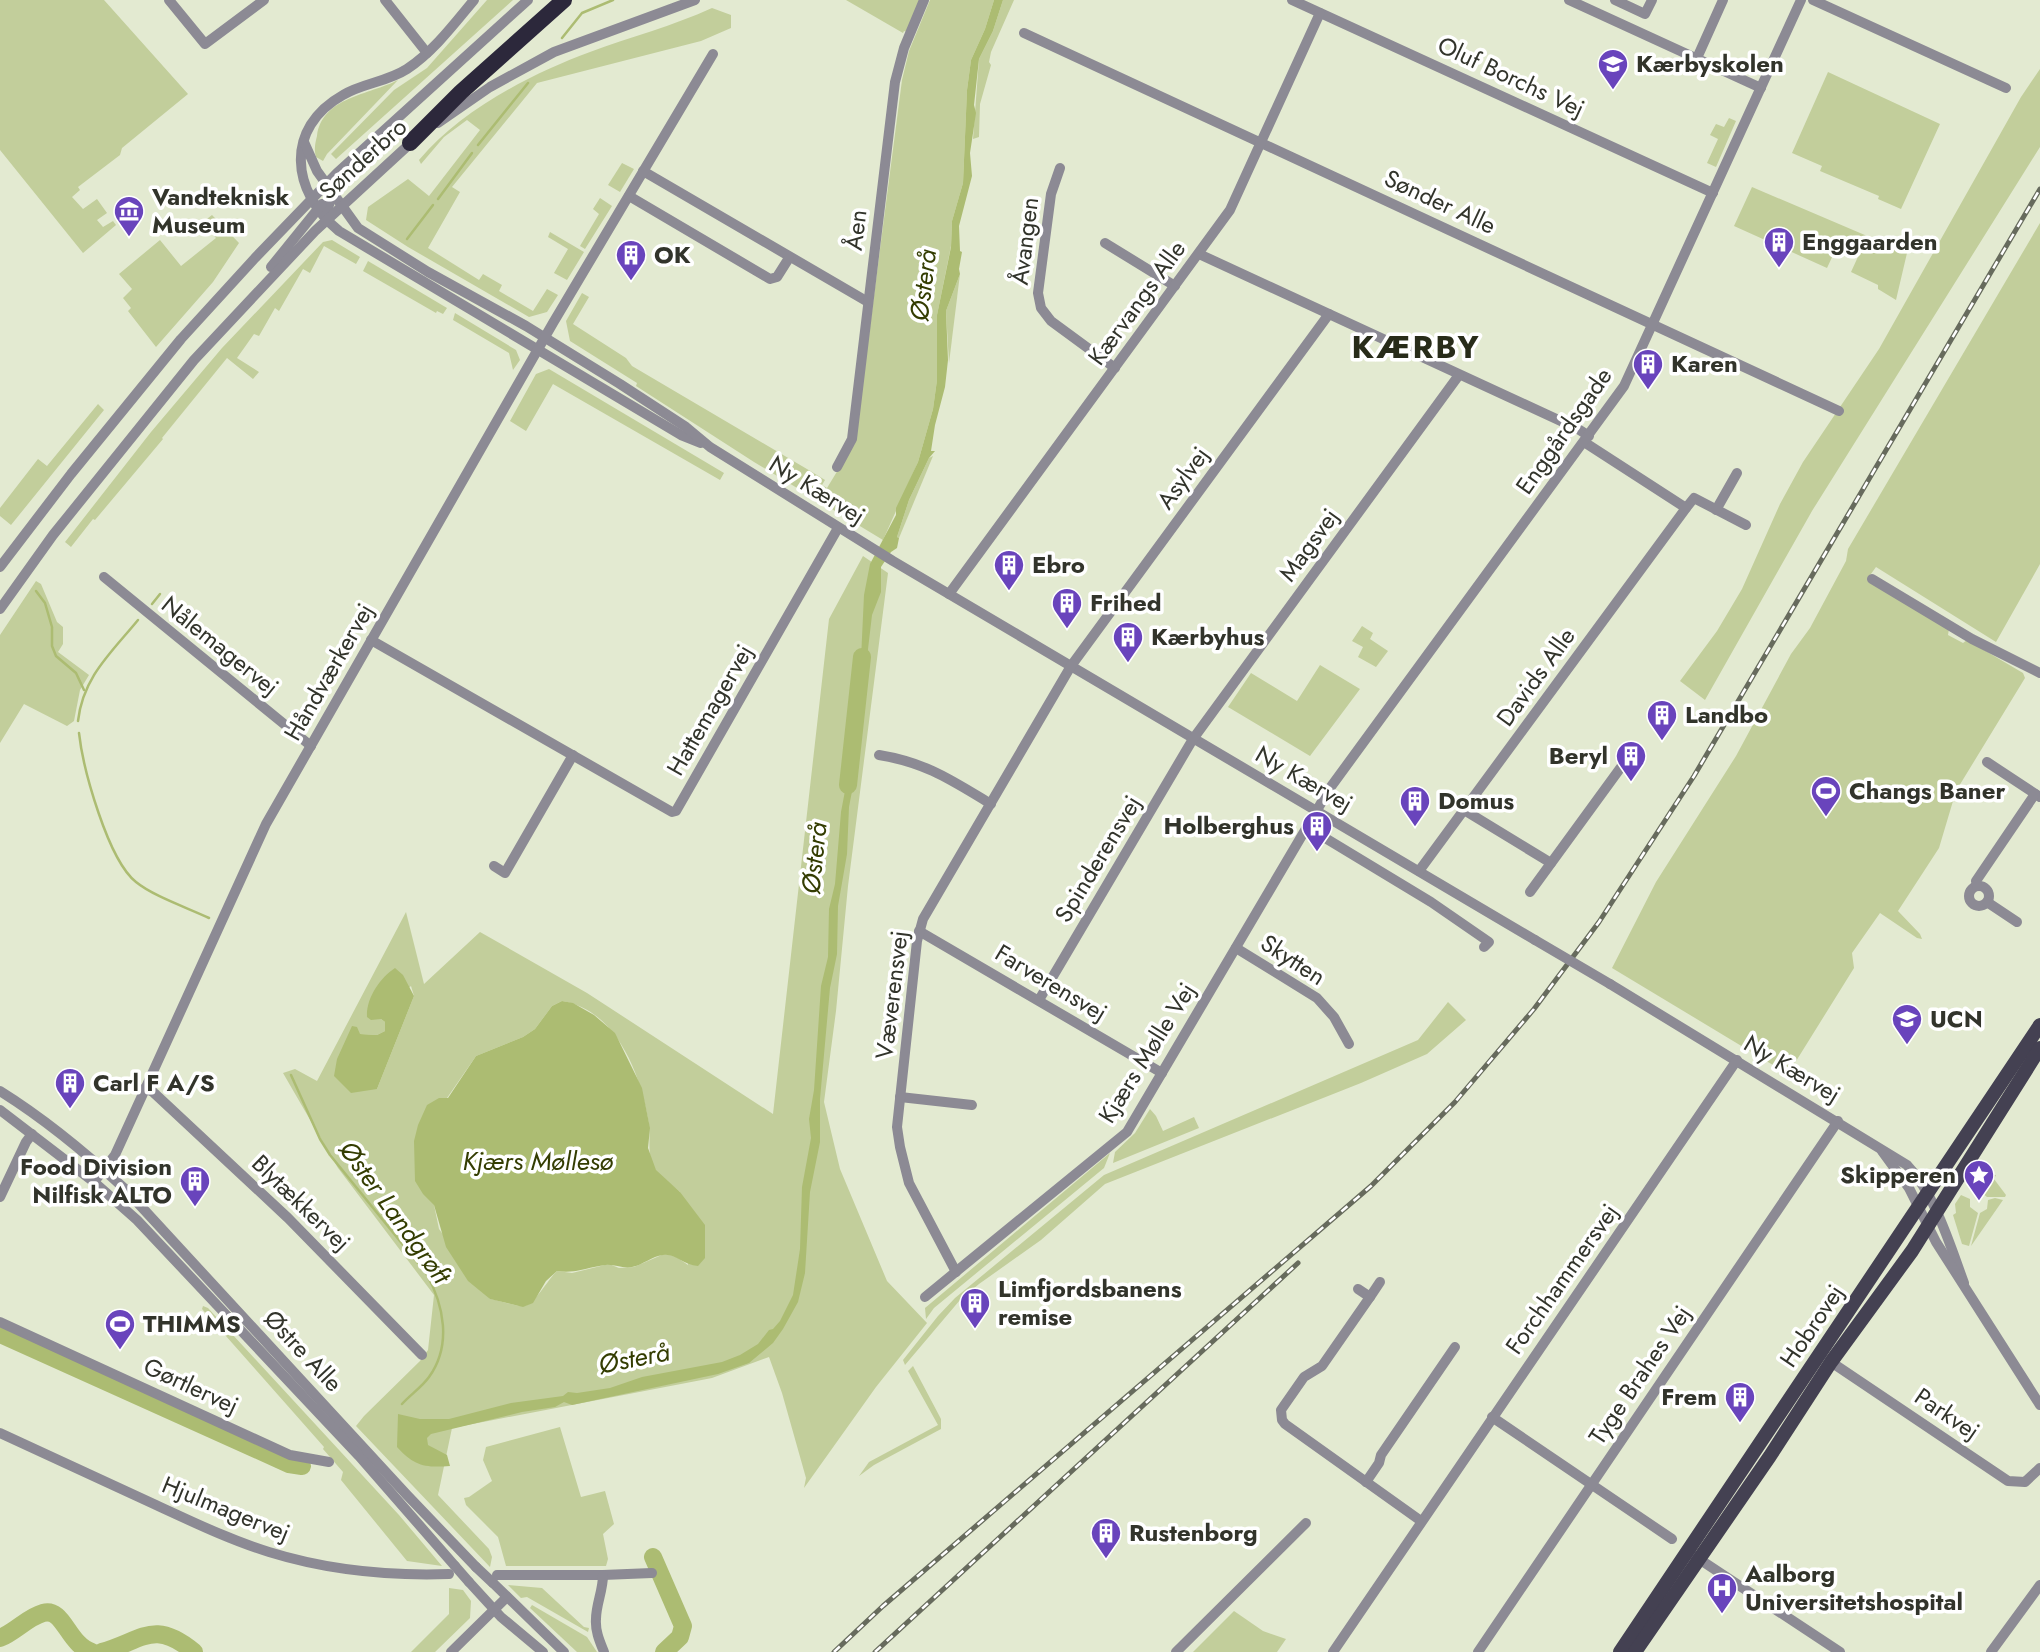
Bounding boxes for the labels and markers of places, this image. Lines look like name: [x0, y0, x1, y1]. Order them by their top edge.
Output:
place label: Kærbyskolen: [1636, 46, 1784, 81]
school or university icon: Kærbyskolen: [1596, 47, 1630, 91]
place label: Vandteknisk Museum: [151, 179, 289, 242]
museum icon: Vandteknisk Museum: [112, 194, 146, 238]
place label: Enggaarden: [1802, 224, 1938, 259]
building icon: Enggaarden: [1762, 225, 1796, 269]
place label: OK: [654, 237, 691, 272]
building icon: OK: [614, 238, 648, 282]
place label: Karen: [1671, 346, 1738, 381]
building icon: Karen: [1631, 347, 1665, 391]
place label: Ebro: [1032, 547, 1085, 582]
building icon: Ebro: [992, 548, 1026, 592]
place label: Frihed: [1090, 585, 1162, 620]
building icon: Frihed: [1050, 586, 1084, 630]
place label: Kærbyhus: [1151, 619, 1265, 654]
building icon: Kærbyhus: [1111, 620, 1145, 664]
place label: Landbo: [1685, 697, 1768, 732]
building icon: Landbo: [1645, 698, 1679, 742]
place label: Beryl: [1549, 738, 1608, 773]
building icon: Beryl: [1614, 739, 1648, 783]
place label: Changs Baner: [1849, 773, 2005, 808]
sports icon: Changs Baner: [1809, 774, 1843, 818]
place label: Domus: [1438, 783, 1514, 818]
building icon: Domus: [1398, 784, 1432, 828]
place label: Holberghus: [1163, 808, 1294, 843]
building icon: Holberghus: [1300, 809, 1334, 853]
place label: UCN: [1930, 1001, 1983, 1036]
school or university icon: UCN: [1890, 1002, 1924, 1046]
place label: Carl F A/S: [93, 1065, 215, 1100]
building icon: Carl F A/S: [53, 1066, 87, 1110]
place label: Food Division Nilfisk ALTO: [20, 1149, 172, 1212]
place label: Skipperen: [1840, 1157, 1956, 1192]
place icon: Skipperen: [1962, 1158, 1996, 1202]
building icon: Food Division Nilfisk ALTO: [178, 1164, 212, 1208]
place label: Limfjordsbanens remise: [998, 1271, 1182, 1334]
building icon: Limfjordsbanens remise: [958, 1286, 992, 1330]
place label: THIMMS: [143, 1306, 241, 1341]
sports icon: THIMMS: [103, 1307, 137, 1351]
place label: Frem: [1661, 1379, 1717, 1414]
building icon: Frem: [1723, 1380, 1757, 1424]
place label: Rustenborg: [1129, 1515, 1258, 1550]
building icon: Rustenborg: [1089, 1516, 1123, 1560]
place label: Aalborg Universitetshospital: [1744, 1556, 1963, 1619]
hospital icon: Aalborg Universitetshospital: [1705, 1571, 1739, 1615]

